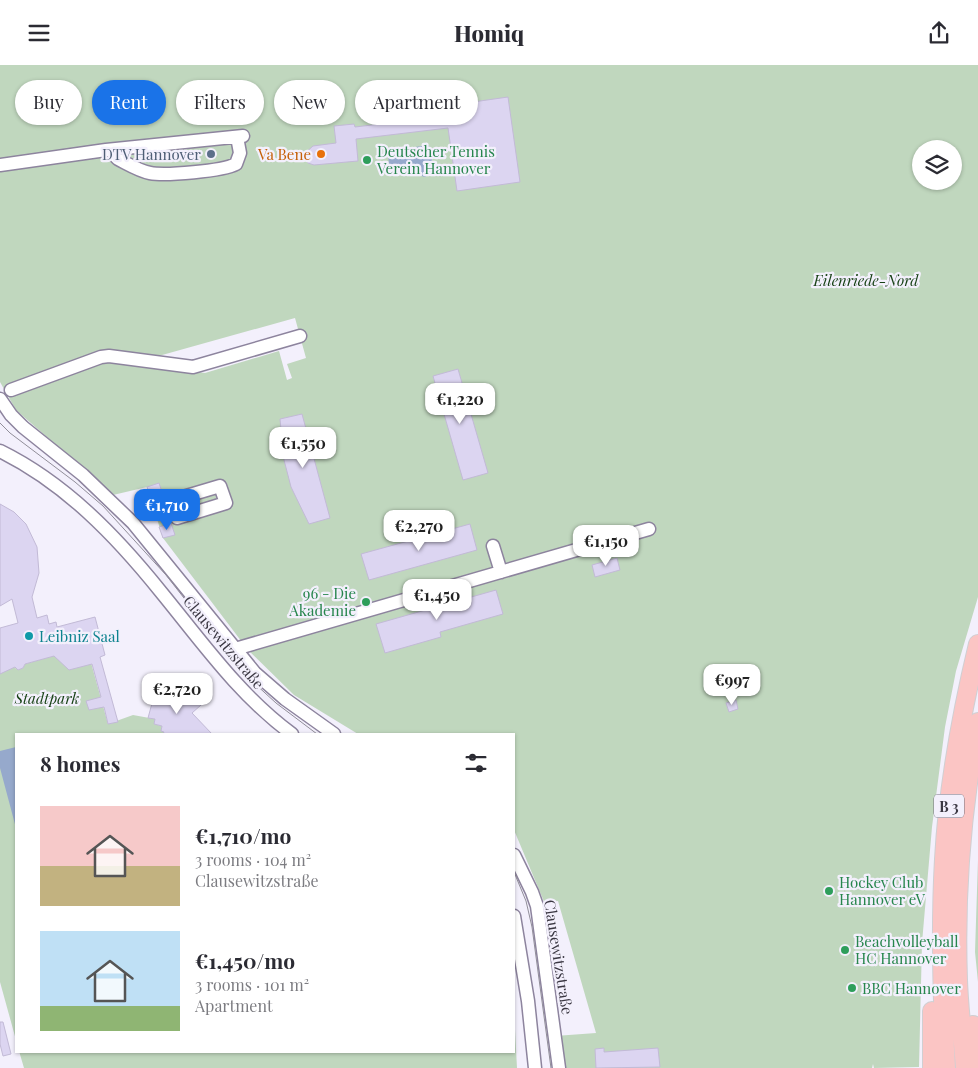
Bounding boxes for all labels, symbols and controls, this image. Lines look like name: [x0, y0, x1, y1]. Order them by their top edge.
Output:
text: Homiq: [454, 18, 524, 48]
icon: menu: [25, 19, 53, 47]
icon: share: [925, 19, 953, 47]
chip: Buy: [15, 80, 82, 125]
chip: Rent: [92, 80, 166, 125]
chip: Filters: [176, 80, 264, 125]
chip: New: [274, 80, 345, 125]
chip: Apartment: [355, 80, 478, 125]
map controls: [912, 140, 962, 190]
button: layers: [912, 140, 962, 190]
place label: Deutscher Tennis Verein Hannover: [376, 141, 495, 178]
place label: DTV Hannover: [102, 144, 201, 164]
place label: Va Bene: [257, 144, 311, 164]
marker: DTV Hannover: [205, 148, 217, 160]
marker: Va Bene: [315, 148, 327, 160]
marker: Deutscher Tennis Verein Hannover: [361, 154, 373, 166]
park label: Eilenriede-Nord: [813, 270, 919, 290]
pin: €1,220: [419, 383, 501, 425]
text: €1,220: [436, 388, 484, 409]
pin: €1,550: [262, 427, 344, 469]
text: €1,550: [280, 432, 326, 453]
pin: €1,710: [126, 489, 208, 531]
text: €1,710: [145, 494, 189, 515]
pin: €2,270: [378, 509, 460, 552]
text: €2,270: [395, 515, 443, 536]
pin: €1,150: [565, 525, 647, 567]
text: €1,150: [584, 530, 628, 551]
pin: €1,450: [396, 579, 478, 621]
place label: 96 - Die Akademie: [288, 583, 356, 620]
text: €1,450: [414, 584, 460, 605]
street label: Clausewitzstraße: [179, 591, 269, 693]
marker: 96 - Die Akademie: [360, 596, 372, 608]
place label: Leibniz Saal: [39, 626, 120, 646]
marker: Leibniz Saal: [23, 630, 35, 642]
pin: €997: [702, 663, 762, 706]
text: €997: [714, 669, 750, 690]
pin: €2,720: [136, 673, 218, 715]
text: €2,720: [153, 678, 201, 699]
park label: Stadtpark: [14, 688, 80, 708]
text: 8 homes: [40, 749, 120, 777]
icon: filters: [462, 749, 490, 777]
road number: B 3: [934, 794, 964, 817]
text: €1,710/mo: [195, 821, 291, 849]
icon: home: [80, 826, 140, 886]
text: 3 rooms · 104 m²: [195, 849, 311, 870]
text: Clausewitzstraße: [195, 870, 319, 891]
place label: Hockey Club Hannover eV: [839, 872, 925, 909]
marker: Hockey Club Hannover eV: [823, 885, 835, 897]
street label: Clausewitzstraße: [540, 898, 578, 1016]
place label: Beachvolleyball HC Hannover: [855, 931, 959, 968]
marker: Beachvolleyball HC Hannover: [839, 944, 851, 956]
text: €1,450/mo: [195, 946, 295, 974]
icon: home: [80, 951, 140, 1011]
text: 3 rooms · 101 m²: [195, 974, 309, 995]
place label: BBC Hannover: [862, 978, 961, 998]
marker: BBC Hannover: [846, 982, 858, 994]
text: Apartment: [195, 995, 273, 1016]

